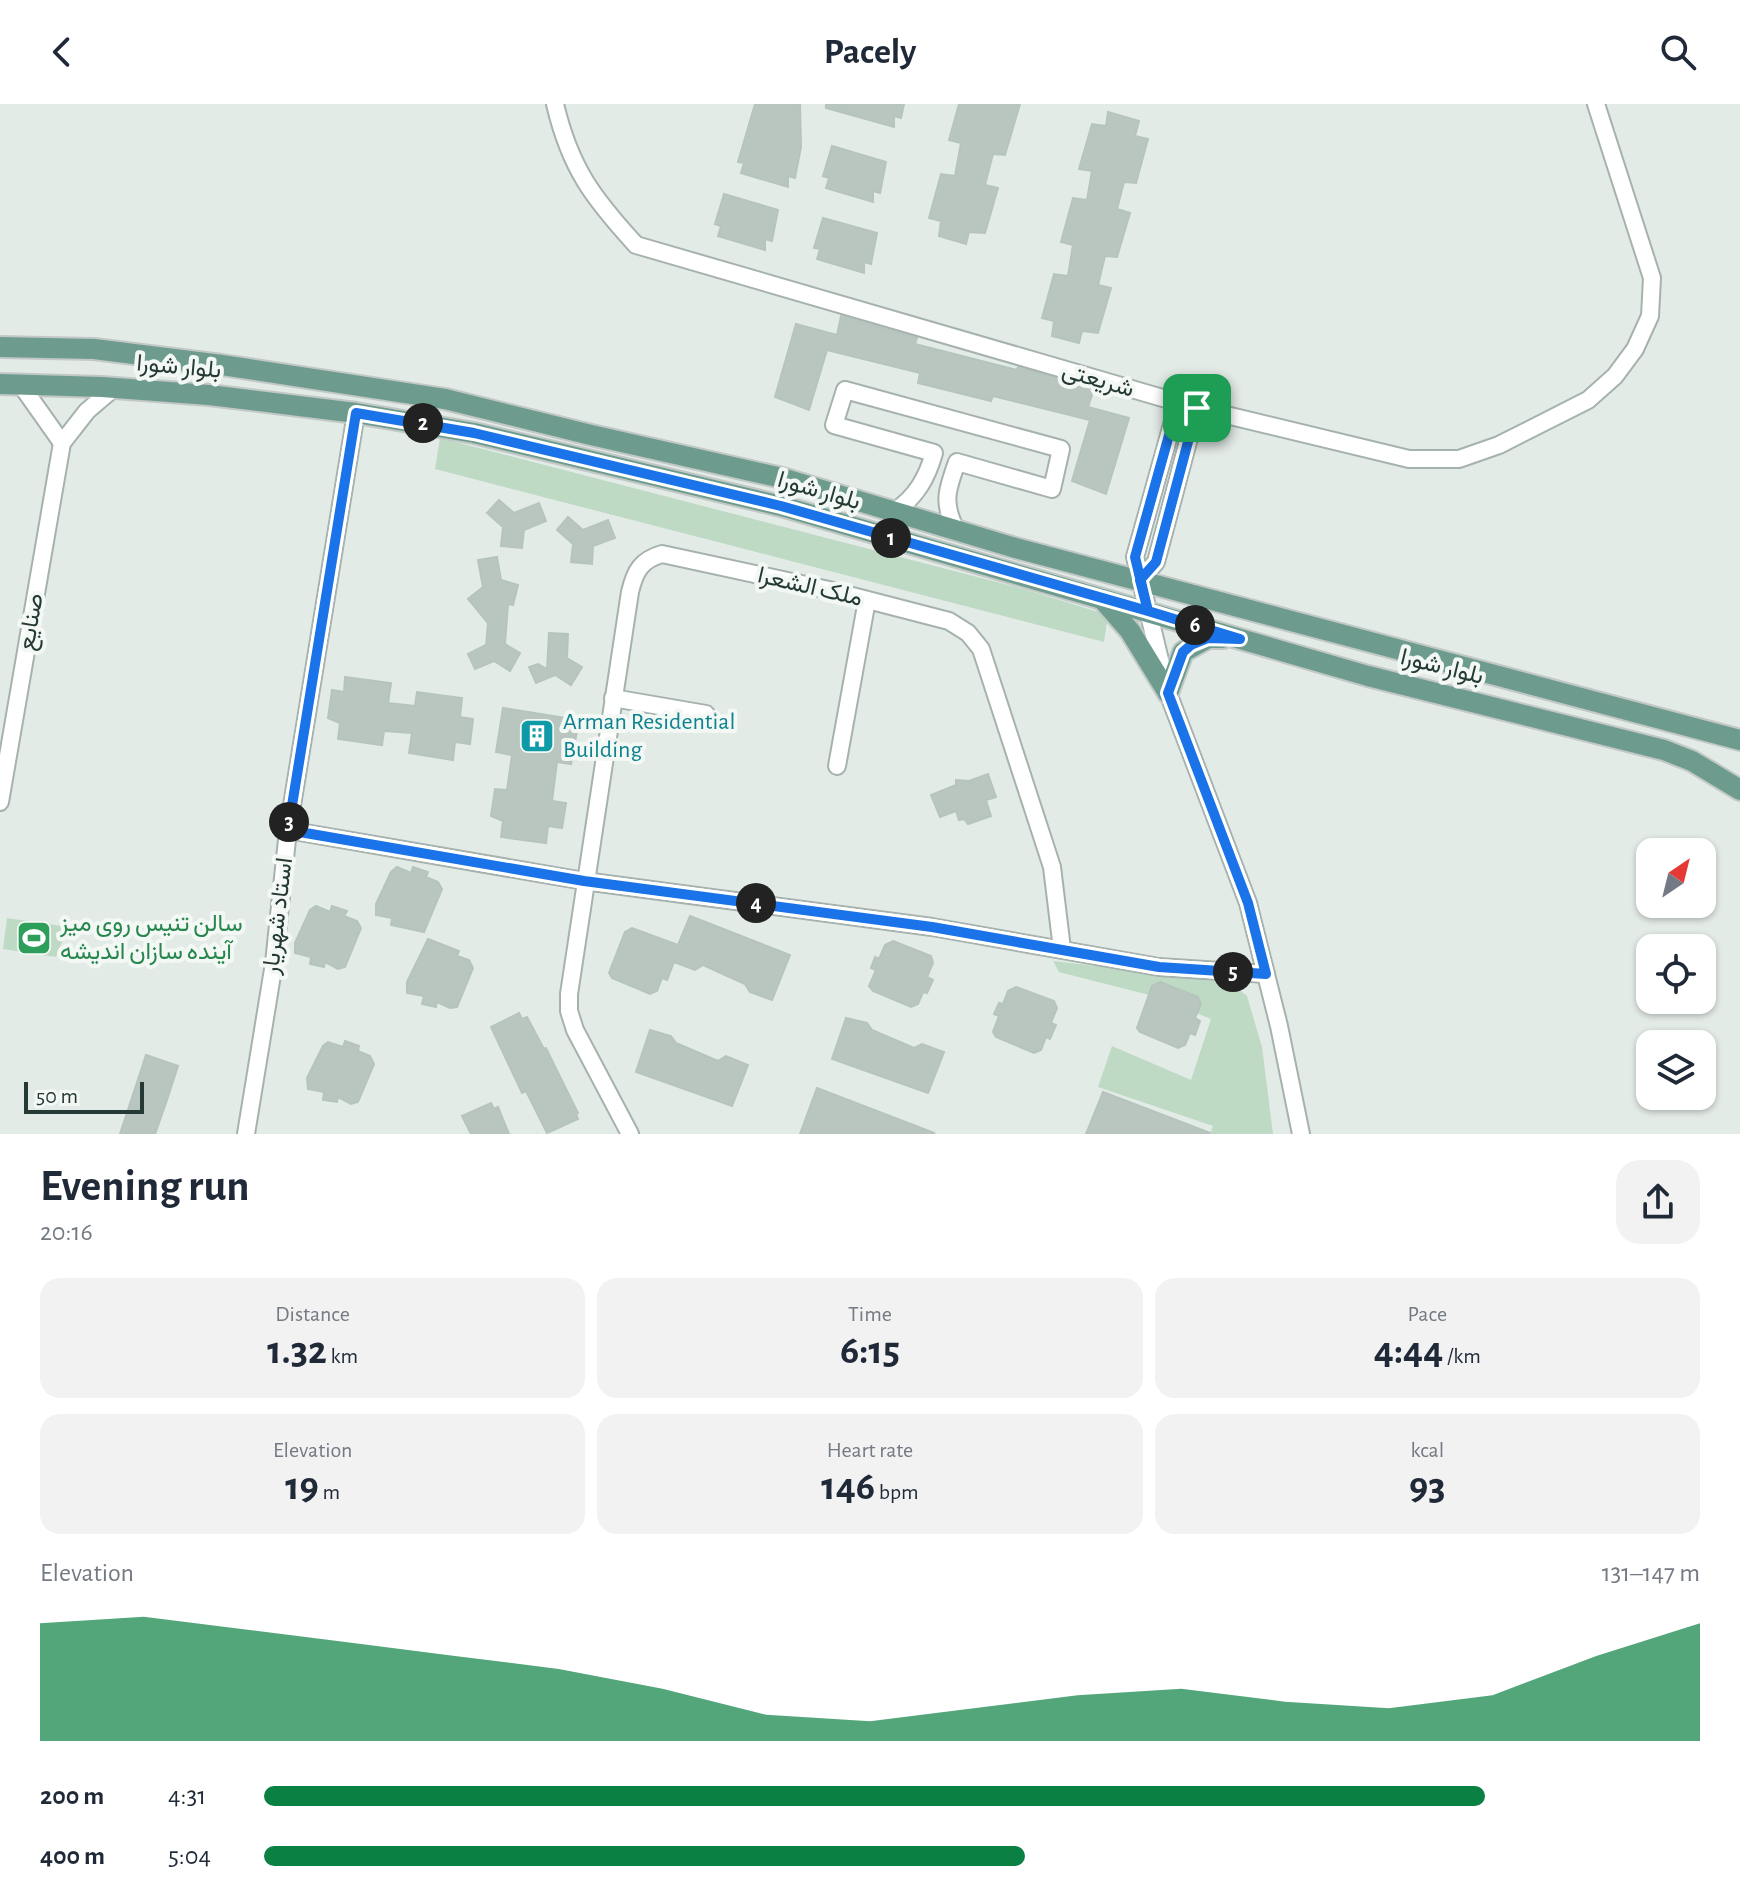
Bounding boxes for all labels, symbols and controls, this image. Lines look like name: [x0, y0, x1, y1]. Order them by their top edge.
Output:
icon: back: [40, 30, 84, 74]
icon: search: [1656, 30, 1700, 74]
text: Pacely: [824, 34, 916, 70]
street label: بلوار شورا: [136, 351, 222, 385]
street label: شریعتی: [1059, 358, 1137, 404]
pin: [1163, 374, 1231, 442]
icon: arrive: [1175, 386, 1219, 430]
pin: 2: [403, 403, 443, 443]
text: 2: [418, 412, 428, 434]
street label: بلوار شورا: [774, 468, 863, 516]
pin: 1: [871, 518, 911, 558]
text: 1: [887, 527, 895, 549]
street label: ملک الشعرا: [755, 563, 865, 613]
street label: صنایع: [14, 592, 52, 653]
pin: 6: [1175, 605, 1215, 645]
text: 6: [1190, 614, 1200, 636]
street label: بلوار شورا: [1397, 645, 1486, 691]
place label: Arman Residential Building: [563, 710, 735, 762]
building icon: Arman Residential Building: [518, 717, 556, 755]
pin: 3: [269, 802, 309, 842]
text: 3: [284, 811, 294, 833]
north arrow: [1636, 838, 1716, 918]
map controls: [1636, 838, 1716, 1110]
street label: استاد شهریار: [259, 856, 299, 977]
pin: 4: [736, 883, 776, 923]
text: 4: [750, 892, 762, 914]
place label: سالن تنیس روی میز آینده سازان اندیشه: [59, 912, 243, 966]
sports icon: سالن تنیس روی میز آینده سازان اندیشه: [15, 919, 53, 957]
button: locate: [1636, 934, 1716, 1014]
pin: 5: [1213, 952, 1253, 992]
text: 5: [1228, 961, 1238, 983]
button: layers: [1636, 1030, 1716, 1110]
scale bar: [24, 1078, 144, 1114]
text: 50 m: [36, 1085, 78, 1107]
button: share: [1616, 1160, 1700, 1244]
text: Evening run: [40, 1165, 249, 1209]
text: 20:16: [40, 1219, 93, 1245]
text: Distance: [275, 1303, 350, 1325]
text: Time: [848, 1303, 892, 1325]
text: Pace: [1408, 1303, 1447, 1325]
text: 1.32: [267, 1331, 327, 1371]
text: 6:15: [840, 1331, 900, 1371]
text: 4:44: [1374, 1331, 1443, 1371]
text: km: [327, 1345, 358, 1367]
text: /km: [1443, 1345, 1481, 1367]
text: Elevation: [273, 1439, 352, 1461]
text: Heart rate: [827, 1439, 913, 1461]
text: kcal: [1411, 1439, 1444, 1461]
text: 19: [285, 1467, 319, 1507]
text: 146: [821, 1467, 875, 1507]
text: 93: [1409, 1467, 1446, 1507]
text: m: [319, 1481, 340, 1503]
text: bpm: [875, 1481, 919, 1503]
text: Elevation: [40, 1560, 134, 1586]
text: 131–147 m: [1602, 1560, 1700, 1586]
text: 200 m: [40, 1783, 104, 1809]
text: 4:31: [168, 1783, 206, 1809]
text: 400 m: [40, 1843, 105, 1869]
text: 5:04: [168, 1843, 211, 1869]

